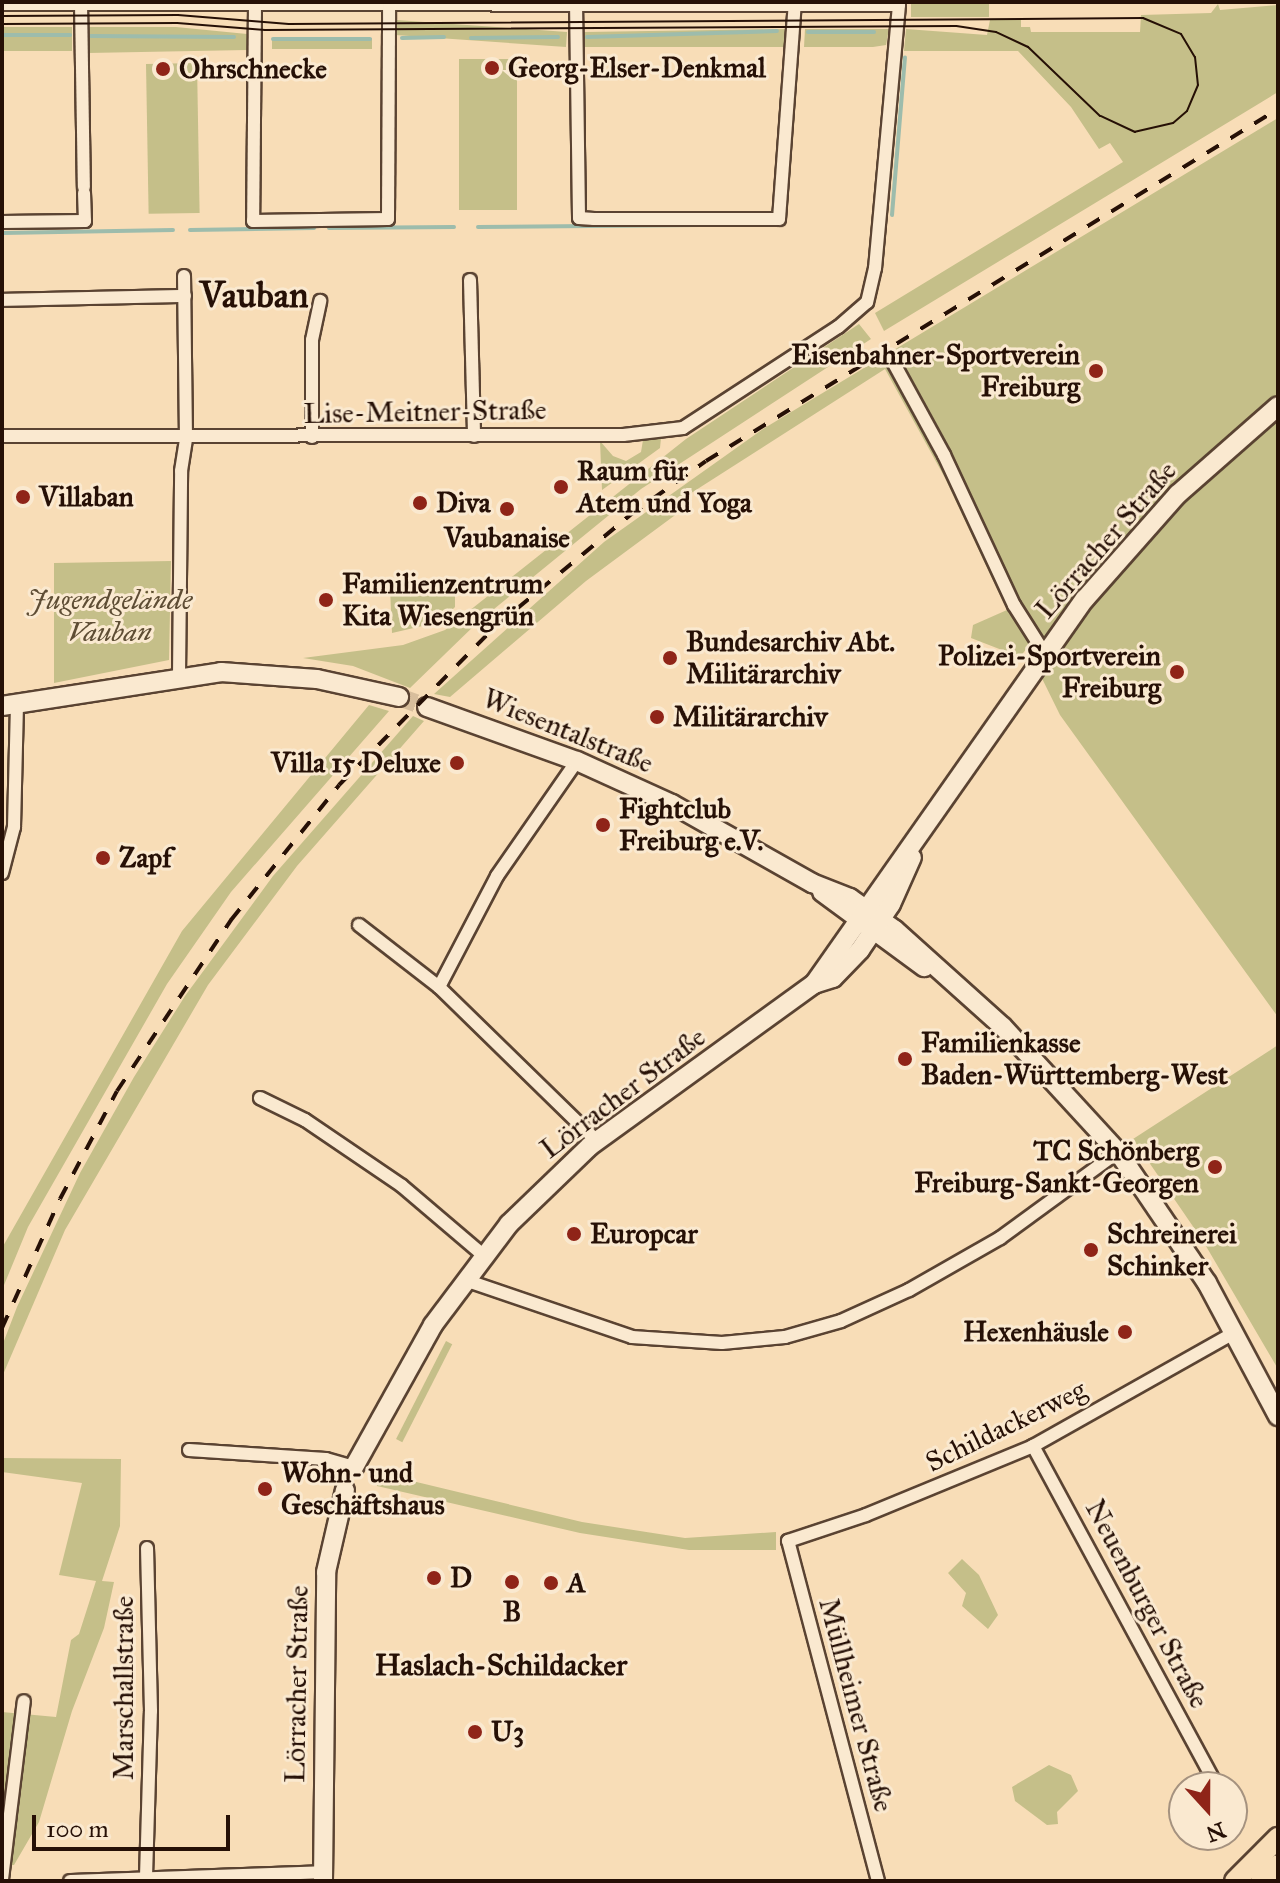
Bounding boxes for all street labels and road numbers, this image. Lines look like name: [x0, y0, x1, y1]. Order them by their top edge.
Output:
street label: Lise-Meitner-Straße: [303, 393, 547, 431]
street label: Lörracher Straße: [1028, 454, 1184, 626]
street label: Wiesentalstraße: [478, 682, 658, 780]
street label: Lörracher Straße: [534, 1020, 712, 1166]
street label: Schildackerweg: [920, 1373, 1092, 1479]
street label: Neuenburger Straße: [1078, 1494, 1216, 1714]
street label: Lörracher Straße: [278, 1585, 316, 1783]
street label: Müllheimer Straße: [811, 1595, 901, 1815]
street label: Marschallstraße: [107, 1596, 141, 1780]

